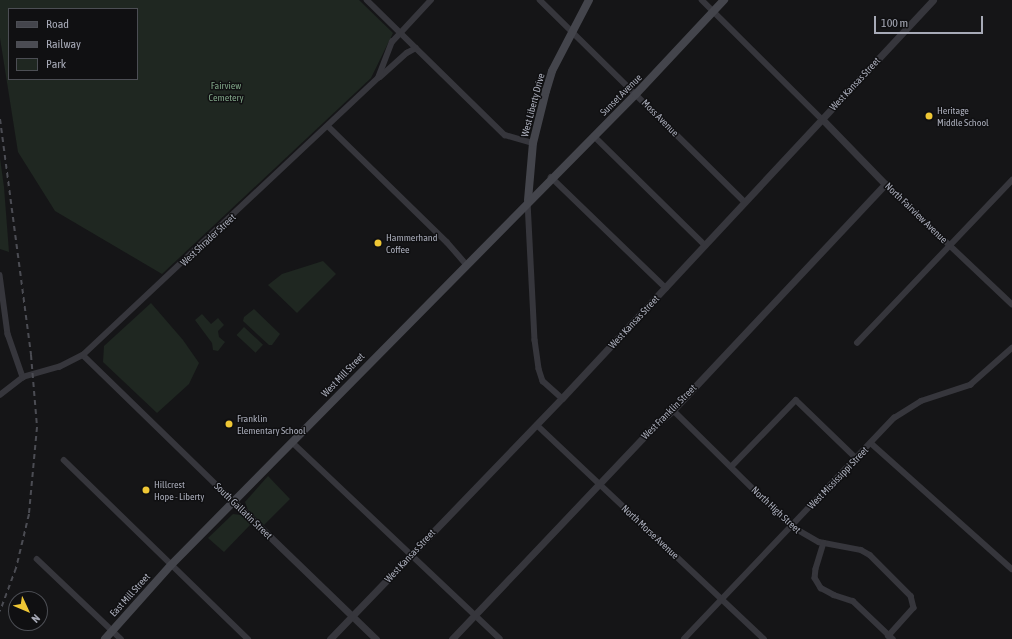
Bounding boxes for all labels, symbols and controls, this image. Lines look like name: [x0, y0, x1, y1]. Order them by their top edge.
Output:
legend: [8, 8, 138, 80]
scale bar: [876, 8, 985, 34]
text: 100 m: [881, 16, 908, 30]
text: Road: [46, 17, 69, 31]
text: Railway: [46, 37, 81, 51]
street label: West Kansas Street: [827, 55, 883, 113]
text: Park: [46, 57, 66, 71]
street label: West Liberty Drive: [519, 72, 547, 138]
street label: Sunset Avenue: [598, 72, 644, 118]
park label: Fairview Cemetery: [208, 79, 244, 102]
street label: Moss Avenue: [639, 97, 681, 139]
place label: Heritage Middle School: [937, 104, 989, 128]
marker: Heritage Middle School: [924, 111, 934, 121]
street label: North Fairview Avenue: [882, 180, 950, 246]
street label: West Shrader Street: [178, 211, 238, 269]
place label: Hammerhand Coffee: [386, 231, 437, 254]
marker: Hammerhand Coffee: [373, 238, 383, 248]
street label: West Kansas Street: [606, 293, 662, 351]
street label: West Mill Street: [319, 350, 367, 400]
street label: West Franklin Street: [639, 382, 699, 442]
place label: Franklin Elementary School: [237, 412, 306, 436]
marker: Franklin Elementary School: [224, 419, 234, 429]
street label: West Mississippi Street: [805, 444, 871, 512]
place label: Hillcrest Hope - Liberty: [154, 478, 204, 502]
street label: South Gallatin Street: [211, 480, 275, 542]
street label: North High Street: [749, 484, 803, 536]
marker: Hillcrest Hope - Liberty: [141, 485, 151, 495]
street label: North Morse Avenue: [619, 502, 681, 562]
street label: West Kansas Street: [382, 527, 438, 585]
street label: East Mill Street: [107, 571, 153, 619]
north arrow: [8, 591, 48, 631]
text: N: [29, 612, 42, 625]

